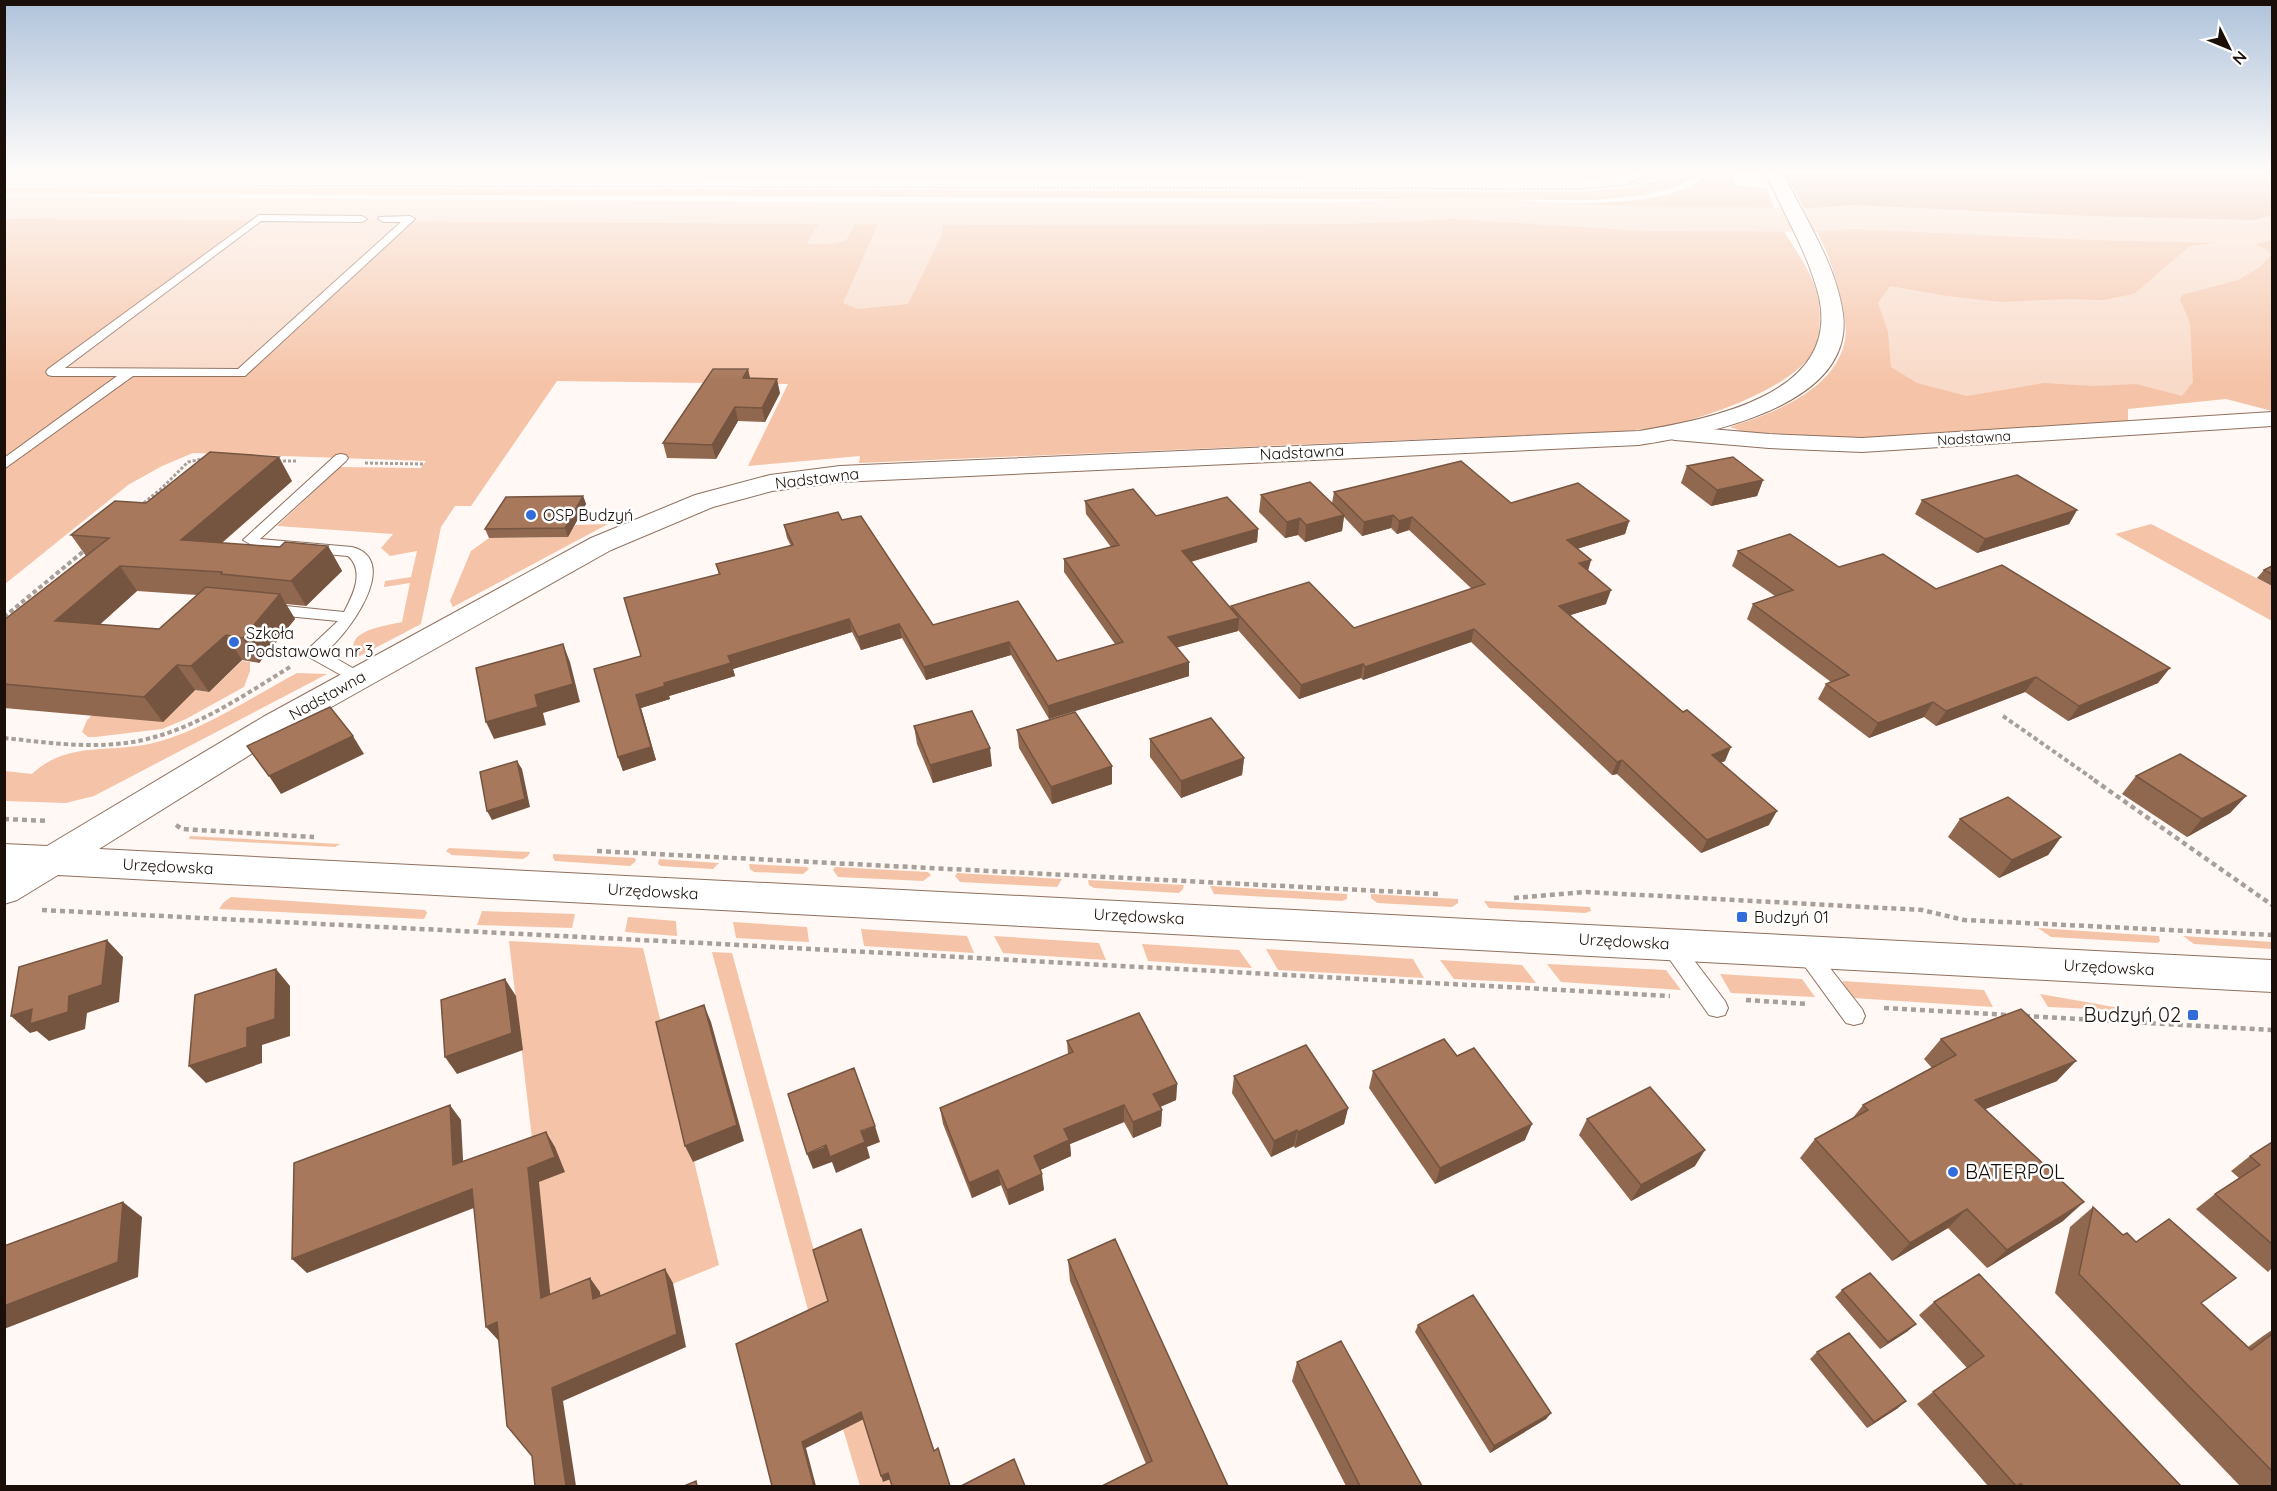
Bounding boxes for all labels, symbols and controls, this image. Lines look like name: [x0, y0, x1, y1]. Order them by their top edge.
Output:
north arrow: [2199, 18, 2259, 78]
text: N: [2229, 47, 2251, 69]
street label: Nadstawna: [1936, 426, 2012, 450]
street label: Nadstawna: [1259, 440, 1345, 464]
street label: Nadstawna: [774, 463, 860, 493]
place label: OSP Budzyń: [543, 505, 633, 525]
marker: OSP Budzyń: [524, 508, 538, 522]
place label: Szkoła Podstawowa nr 3: [246, 623, 373, 661]
marker: Szkoła Podstawowa nr 3: [227, 635, 241, 649]
street label: Nadstawna: [285, 666, 369, 724]
street label: Urzędowska: [122, 854, 214, 878]
street label: Urzędowska: [607, 879, 699, 903]
street label: Urzędowska: [1093, 904, 1185, 928]
place label: Budzyń 01: [1754, 907, 1829, 927]
marker: Budzyń 01: [1735, 910, 1749, 924]
street label: Urzędowska: [1578, 929, 1670, 953]
street label: Urzędowska: [2063, 955, 2155, 979]
place label: Budzyń 02: [2084, 1002, 2181, 1027]
marker: Budzyń 02: [2186, 1008, 2200, 1022]
place label: BATERPOL: [1965, 1159, 2065, 1184]
marker: BATERPOL: [1946, 1165, 1960, 1179]

